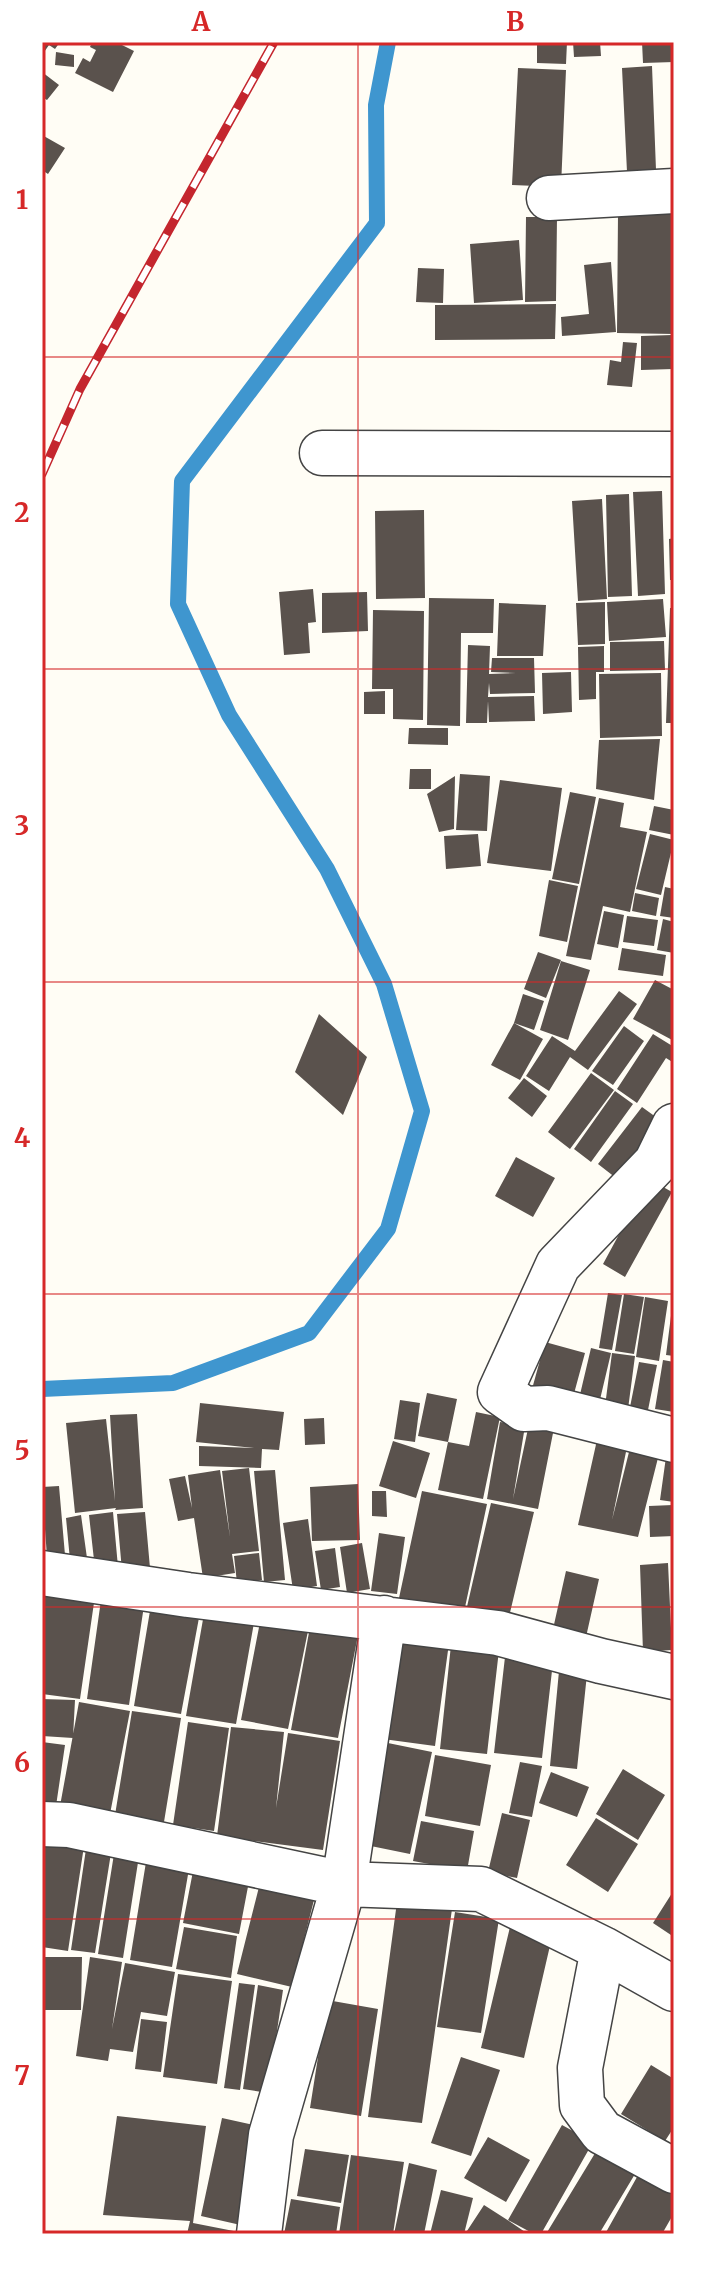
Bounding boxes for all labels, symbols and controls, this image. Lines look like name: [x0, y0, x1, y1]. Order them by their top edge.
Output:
text: A: [191, 5, 211, 38]
text: B: [506, 5, 524, 38]
text: 1: [16, 183, 28, 216]
text: 2: [14, 496, 30, 529]
text: 3: [15, 809, 29, 842]
text: 4: [14, 1121, 31, 1154]
text: 5: [14, 1434, 30, 1467]
text: 6: [14, 1746, 30, 1779]
text: 7: [14, 2059, 30, 2092]

